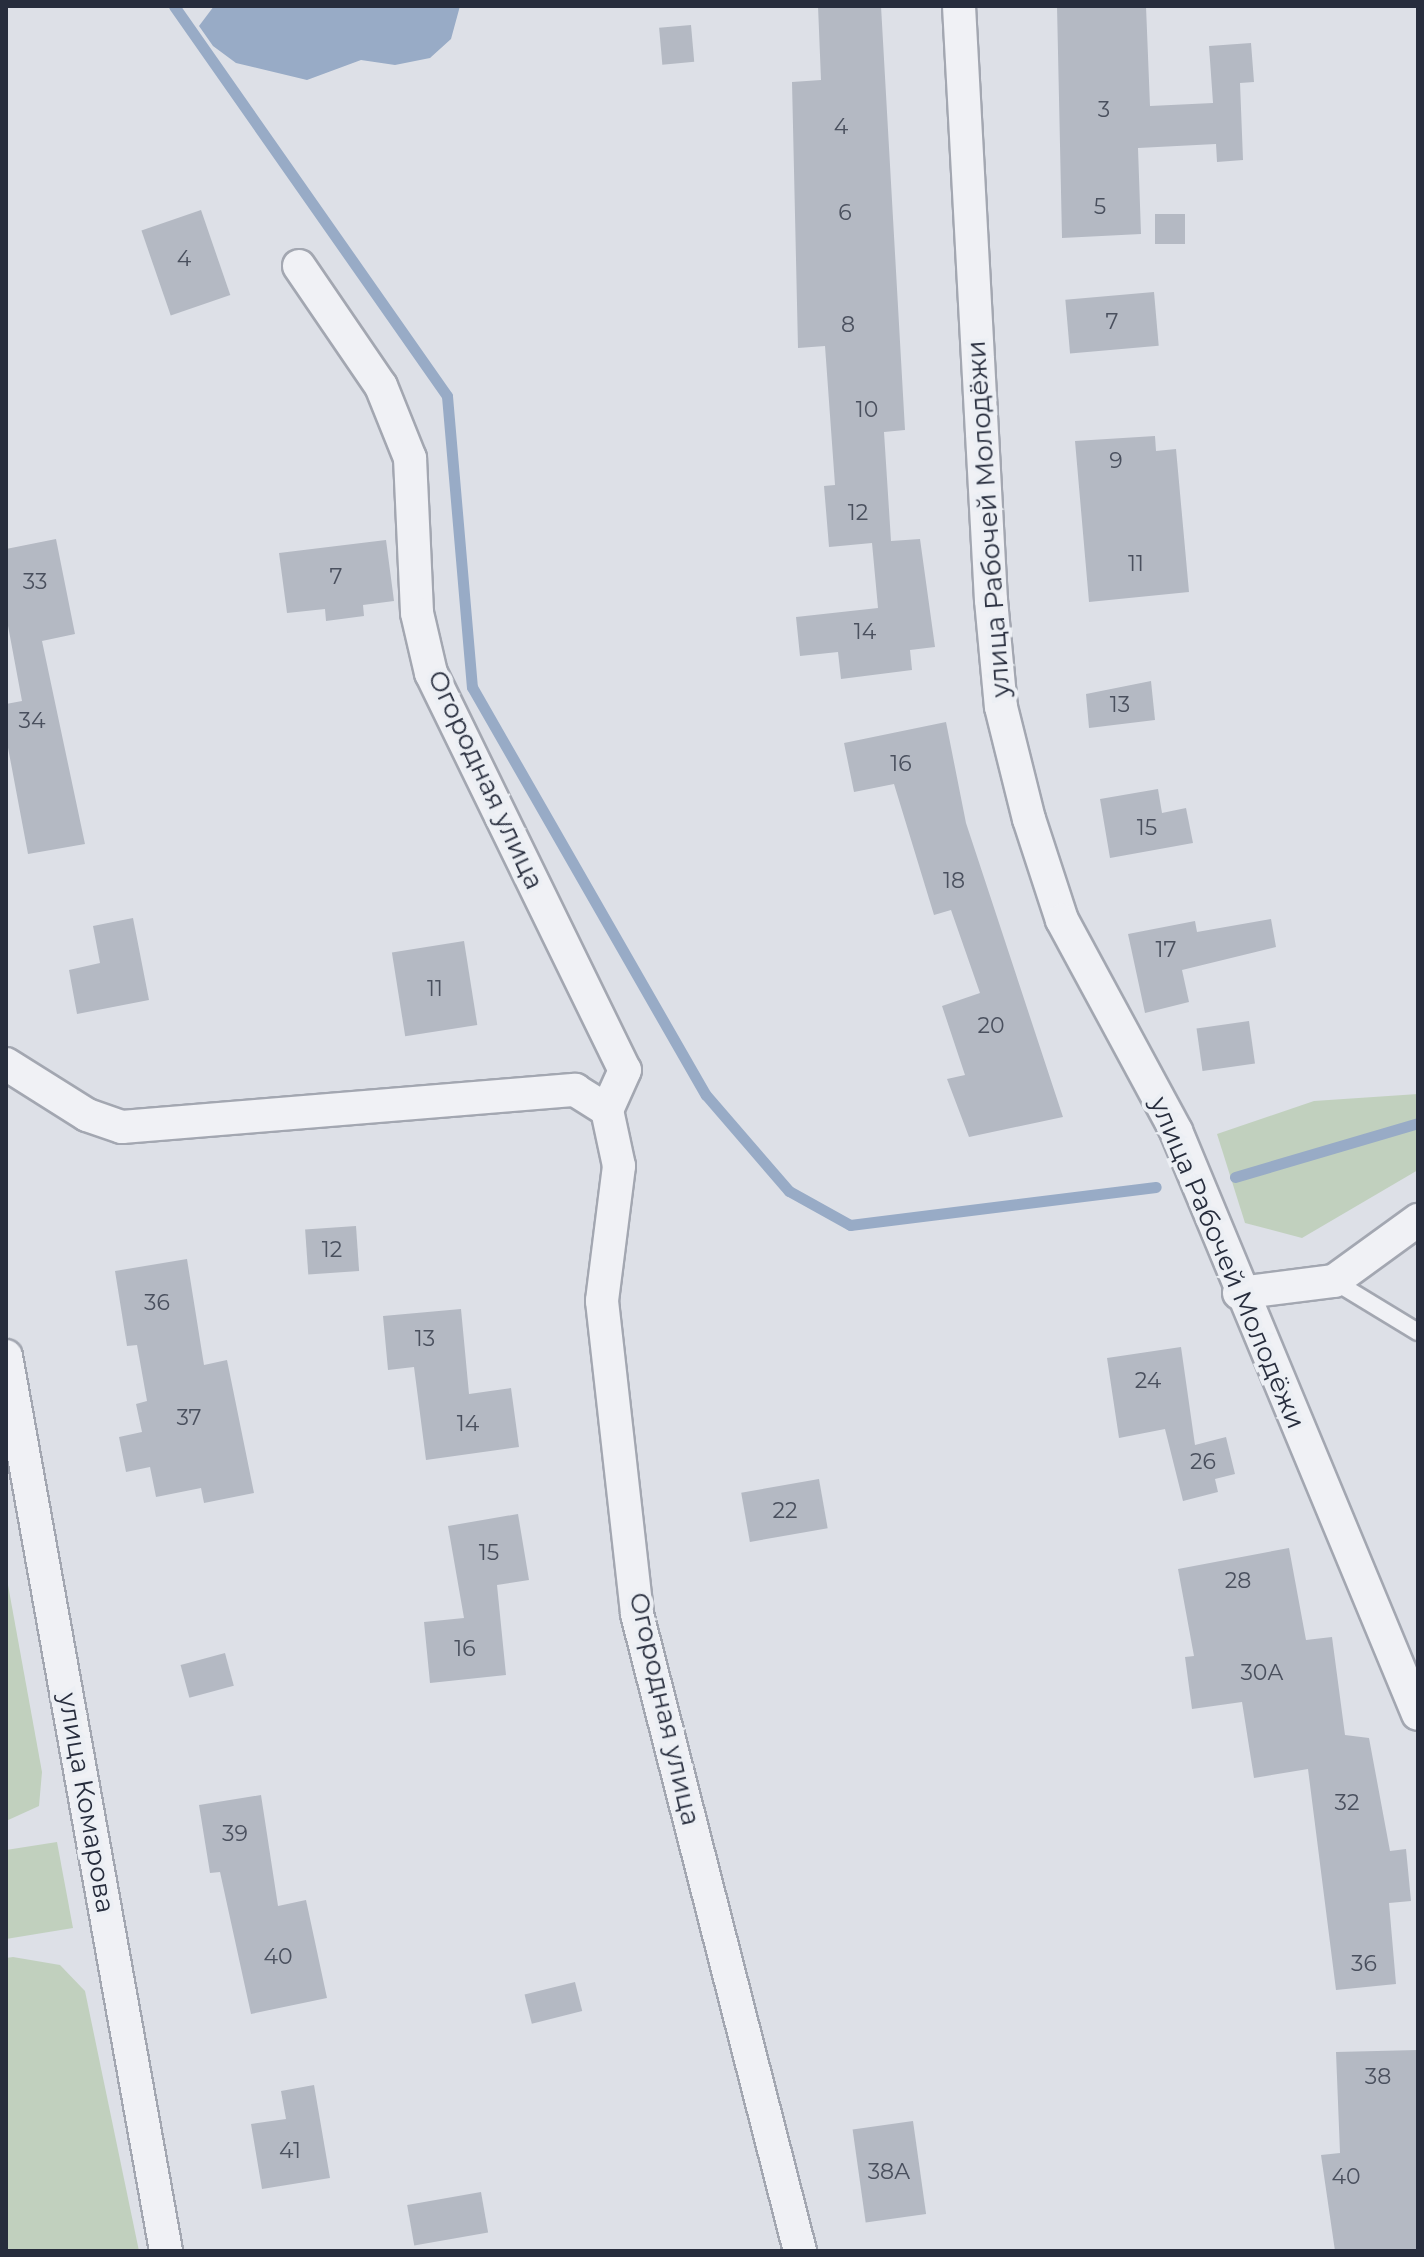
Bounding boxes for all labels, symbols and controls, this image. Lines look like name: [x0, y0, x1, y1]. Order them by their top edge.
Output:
house number: 3: [1098, 97, 1110, 123]
house number: 4: [834, 114, 848, 140]
house number: 5: [1094, 194, 1106, 220]
house number: 6: [838, 200, 852, 226]
house number: 4: [177, 246, 191, 272]
house number: 7: [1106, 309, 1118, 335]
house number: 8: [841, 312, 855, 338]
street label: улица Рабочей Молодёжи: [961, 340, 1017, 698]
house number: 10: [856, 397, 878, 423]
house number: 9: [1109, 448, 1123, 474]
house number: 12: [848, 500, 868, 526]
house number: 11: [1128, 551, 1144, 577]
house number: 7: [330, 564, 342, 590]
house number: 33: [23, 569, 47, 595]
house number: 14: [854, 619, 876, 645]
street label: Огородная улица: [421, 666, 549, 894]
house number: 13: [1110, 692, 1130, 718]
house number: 34: [19, 708, 45, 734]
house number: 16: [890, 751, 912, 777]
house number: 15: [1137, 815, 1157, 841]
house number: 18: [943, 868, 965, 894]
house number: 17: [1156, 937, 1176, 963]
house number: 11: [427, 976, 443, 1002]
house number: 20: [977, 1013, 1005, 1039]
street label: улица Рабочей Молодёжи: [1143, 1092, 1311, 1434]
house number: 12: [322, 1237, 342, 1263]
house number: 36: [144, 1290, 170, 1316]
house number: 13: [415, 1326, 435, 1352]
house number: 24: [1135, 1368, 1161, 1394]
house number: 37: [176, 1405, 202, 1431]
house number: 14: [457, 1411, 479, 1437]
house number: 26: [1190, 1449, 1216, 1475]
house number: 22: [773, 1498, 797, 1524]
house number: 15: [479, 1540, 499, 1566]
house number: 28: [1225, 1568, 1251, 1594]
street label: Огородная улица: [622, 1590, 706, 1828]
house number: 16: [454, 1636, 476, 1662]
house number: 30А: [1240, 1660, 1284, 1686]
street label: улица Комарова: [51, 1690, 121, 1916]
house number: 32: [1335, 1790, 1359, 1816]
house number: 39: [222, 1821, 248, 1847]
house number: 40: [263, 1944, 293, 1970]
house number: 36: [1351, 1951, 1377, 1977]
house number: 38: [1365, 2064, 1391, 2090]
house number: 41: [279, 2138, 301, 2164]
house number: 38А: [868, 2159, 910, 2185]
house number: 40: [1331, 2164, 1361, 2190]

